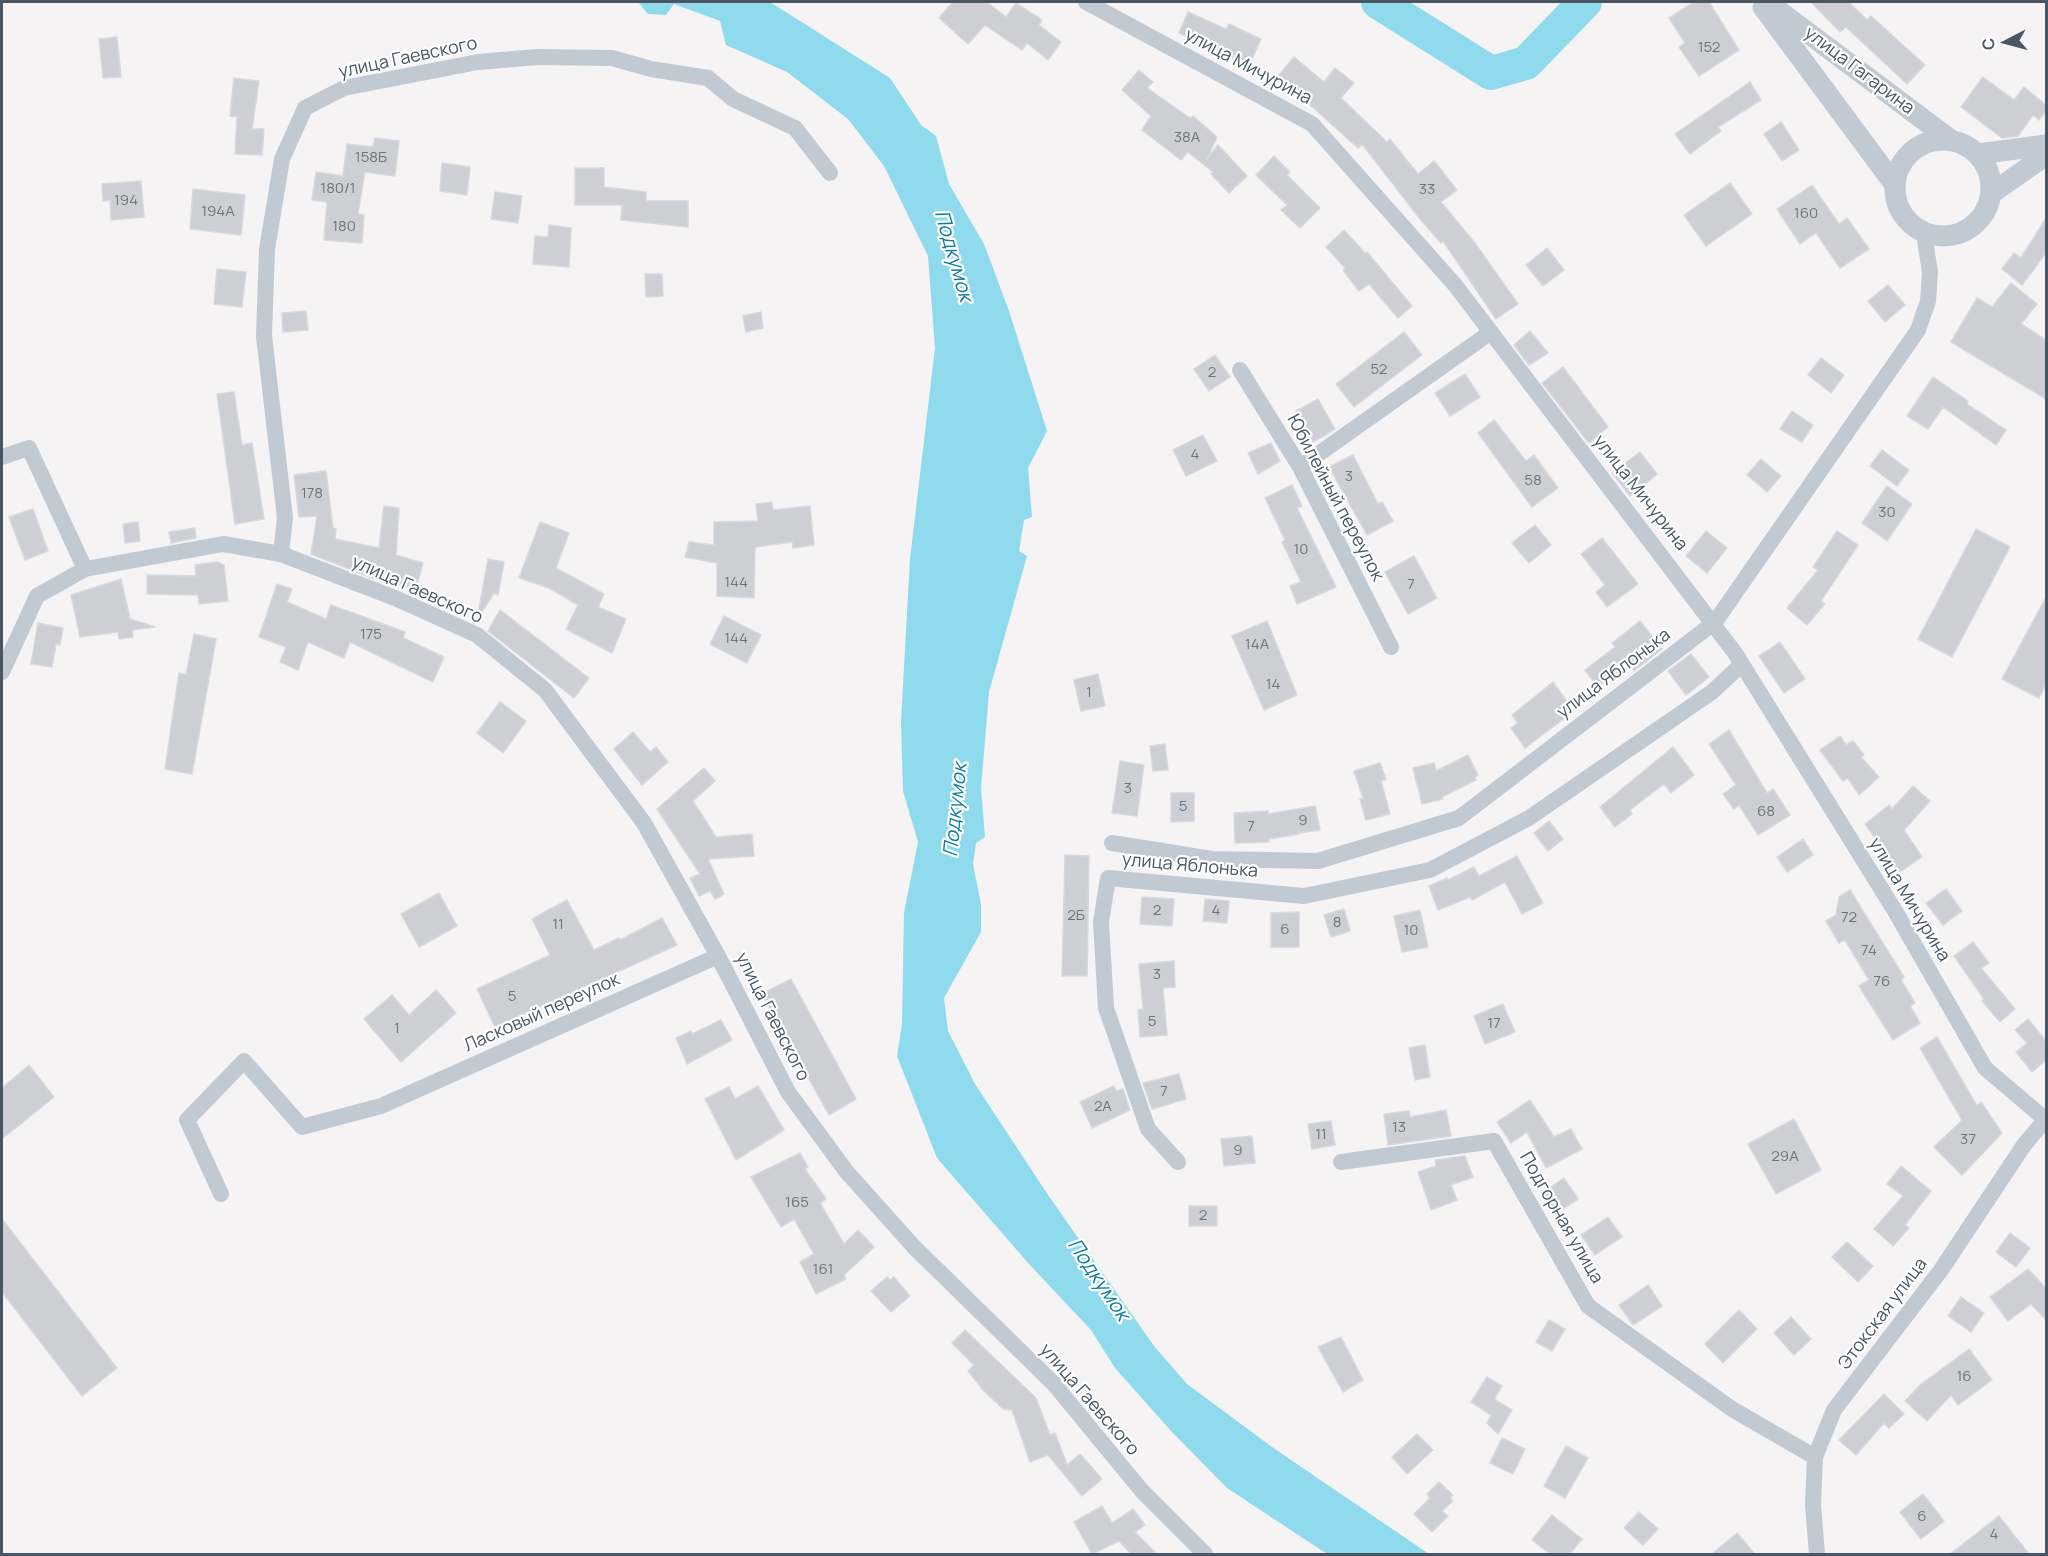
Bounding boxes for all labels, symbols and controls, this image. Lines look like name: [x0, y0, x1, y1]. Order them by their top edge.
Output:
north arrow: [1976, 12, 2036, 72]
street label: улица Гагарина: [1800, 23, 1918, 119]
street label: улица Мичурина: [1181, 24, 1315, 110]
street label: улица Гаевского: [337, 33, 479, 83]
text: С: [1977, 37, 2000, 51]
house number: 152: [1698, 39, 1720, 57]
house number: 38А: [1174, 129, 1200, 147]
house number: 158Б: [355, 149, 387, 167]
house number: 180/1: [320, 180, 356, 198]
house number: 33: [1419, 181, 1435, 199]
house number: 194: [114, 192, 138, 210]
house number: 194А: [201, 203, 235, 221]
house number: 160: [1794, 205, 1818, 223]
water label: Подкумок: [929, 208, 977, 304]
house number: 180: [332, 218, 356, 236]
house number: 52: [1371, 361, 1387, 379]
house number: 2: [1208, 364, 1216, 382]
street label: Юбилейный переулок: [1282, 411, 1388, 585]
street label: улица Мичурина: [1588, 431, 1692, 555]
house number: 4: [1191, 446, 1199, 464]
house number: 3: [1345, 468, 1353, 486]
house number: 58: [1524, 472, 1542, 490]
house number: 178: [301, 485, 323, 503]
house number: 30: [1878, 504, 1896, 522]
house number: 10: [1294, 541, 1308, 559]
street label: улица Гаевского: [348, 551, 486, 629]
house number: 144: [724, 574, 748, 592]
house number: 7: [1407, 576, 1415, 594]
street label: улица Яблонька: [1553, 624, 1675, 724]
house number: 175: [360, 626, 382, 644]
house number: 144: [724, 630, 748, 648]
house number: 14А: [1245, 636, 1269, 654]
house number: 14: [1266, 676, 1280, 694]
house number: 1: [1086, 684, 1092, 702]
water label: Подкумок: [939, 762, 973, 858]
house number: 3: [1124, 780, 1132, 798]
house number: 5: [1179, 798, 1187, 816]
house number: 68: [1757, 803, 1775, 821]
house number: 9: [1298, 812, 1308, 830]
house number: 7: [1247, 818, 1255, 836]
street label: улица Мичурина: [1864, 834, 1954, 966]
street label: улица Яблонька: [1121, 849, 1259, 883]
house number: 2: [1153, 902, 1161, 920]
house number: 4: [1212, 902, 1220, 920]
house number: 2Б: [1067, 907, 1085, 925]
house number: 72: [1841, 909, 1857, 927]
house number: 8: [1333, 914, 1341, 932]
house number: 11: [552, 916, 564, 934]
house number: 6: [1280, 921, 1290, 939]
house number: 10: [1404, 922, 1418, 940]
house number: 74: [1861, 942, 1877, 960]
street label: улица Гаевского: [730, 949, 814, 1085]
house number: 3: [1153, 966, 1161, 984]
street label: Ласковый переулок: [461, 969, 623, 1057]
house number: 76: [1874, 973, 1890, 991]
house number: 5: [508, 988, 516, 1006]
house number: 5: [1148, 1013, 1156, 1031]
house number: 17: [1487, 1015, 1501, 1033]
house number: 1: [394, 1020, 400, 1038]
house number: 7: [1160, 1083, 1168, 1101]
house number: 2А: [1094, 1098, 1112, 1116]
house number: 13: [1392, 1119, 1406, 1137]
house number: 11: [1315, 1126, 1327, 1144]
house number: 37: [1960, 1131, 1976, 1149]
house number: 9: [1233, 1142, 1243, 1160]
street label: Подгорная улица: [1515, 1148, 1607, 1288]
house number: 29А: [1771, 1148, 1799, 1166]
house number: 165: [785, 1194, 809, 1212]
house number: 2: [1199, 1207, 1207, 1225]
water label: Подкумок: [1062, 1234, 1134, 1326]
street label: Этокская улица: [1834, 1254, 1932, 1374]
house number: 161: [813, 1261, 833, 1279]
street label: улица Гаевского: [1035, 1340, 1143, 1460]
house number: 16: [1956, 1368, 1972, 1386]
house number: 6: [1917, 1508, 1927, 1526]
house number: 4: [1990, 1526, 1998, 1544]

